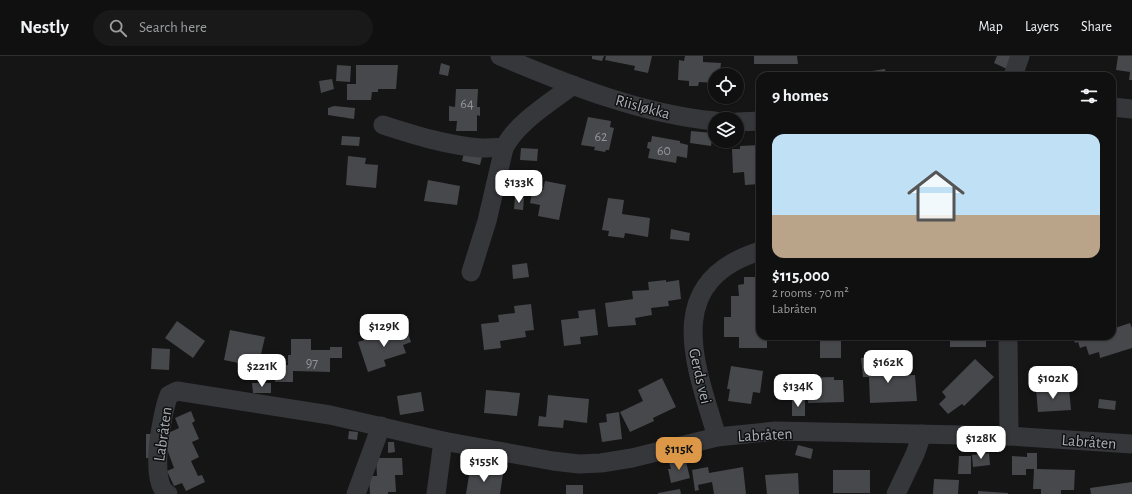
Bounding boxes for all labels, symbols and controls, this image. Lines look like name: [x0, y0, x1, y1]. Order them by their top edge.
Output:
search box: [93, 10, 373, 46]
icon: search: [107, 17, 129, 39]
text: Nestly: [20, 18, 69, 37]
text: Search here: [139, 20, 207, 35]
text: Map: [978, 20, 1003, 34]
text: Layers: [1025, 20, 1059, 34]
text: Share: [1081, 20, 1112, 34]
map controls: [708, 68, 744, 148]
button: locate: [708, 68, 744, 104]
icon: filters: [1078, 85, 1100, 107]
text: 9 homes: [772, 87, 828, 104]
street label: Riisløkka: [614, 92, 672, 122]
house number: 64: [460, 97, 474, 111]
button: layers: [708, 112, 744, 148]
house number: 62: [595, 130, 607, 144]
house number: 60: [657, 144, 671, 158]
icon: home: [900, 160, 972, 232]
pin: $133K: [491, 170, 547, 204]
text: $133K: [504, 176, 534, 189]
text: $115,000: [772, 267, 830, 284]
text: 2 rooms · 70 m²: [772, 287, 849, 300]
text: Labråten: [772, 303, 817, 316]
pin: $129K: [356, 314, 412, 348]
text: $129K: [369, 320, 399, 333]
street label: Gerds vei: [686, 347, 714, 406]
pin: $162K: [860, 350, 916, 384]
pin: $221K: [234, 354, 290, 388]
house number: 97: [306, 356, 318, 370]
text: $162K: [873, 356, 903, 369]
text: $221K: [247, 360, 277, 373]
pin: $102K: [1025, 366, 1081, 400]
text: $102K: [1037, 372, 1069, 385]
pin: $134K: [770, 374, 826, 408]
text: $134K: [783, 380, 813, 393]
street label: Labråten: [151, 406, 175, 463]
street label: Labråten: [737, 426, 793, 444]
pin: $128K: [953, 426, 1009, 460]
text: $128K: [966, 432, 996, 445]
street label: Labråten: [1061, 432, 1117, 452]
pin: $115K: [651, 437, 707, 471]
text: $115K: [665, 443, 693, 456]
pin: $155K: [456, 449, 512, 483]
text: $155K: [469, 455, 499, 468]

